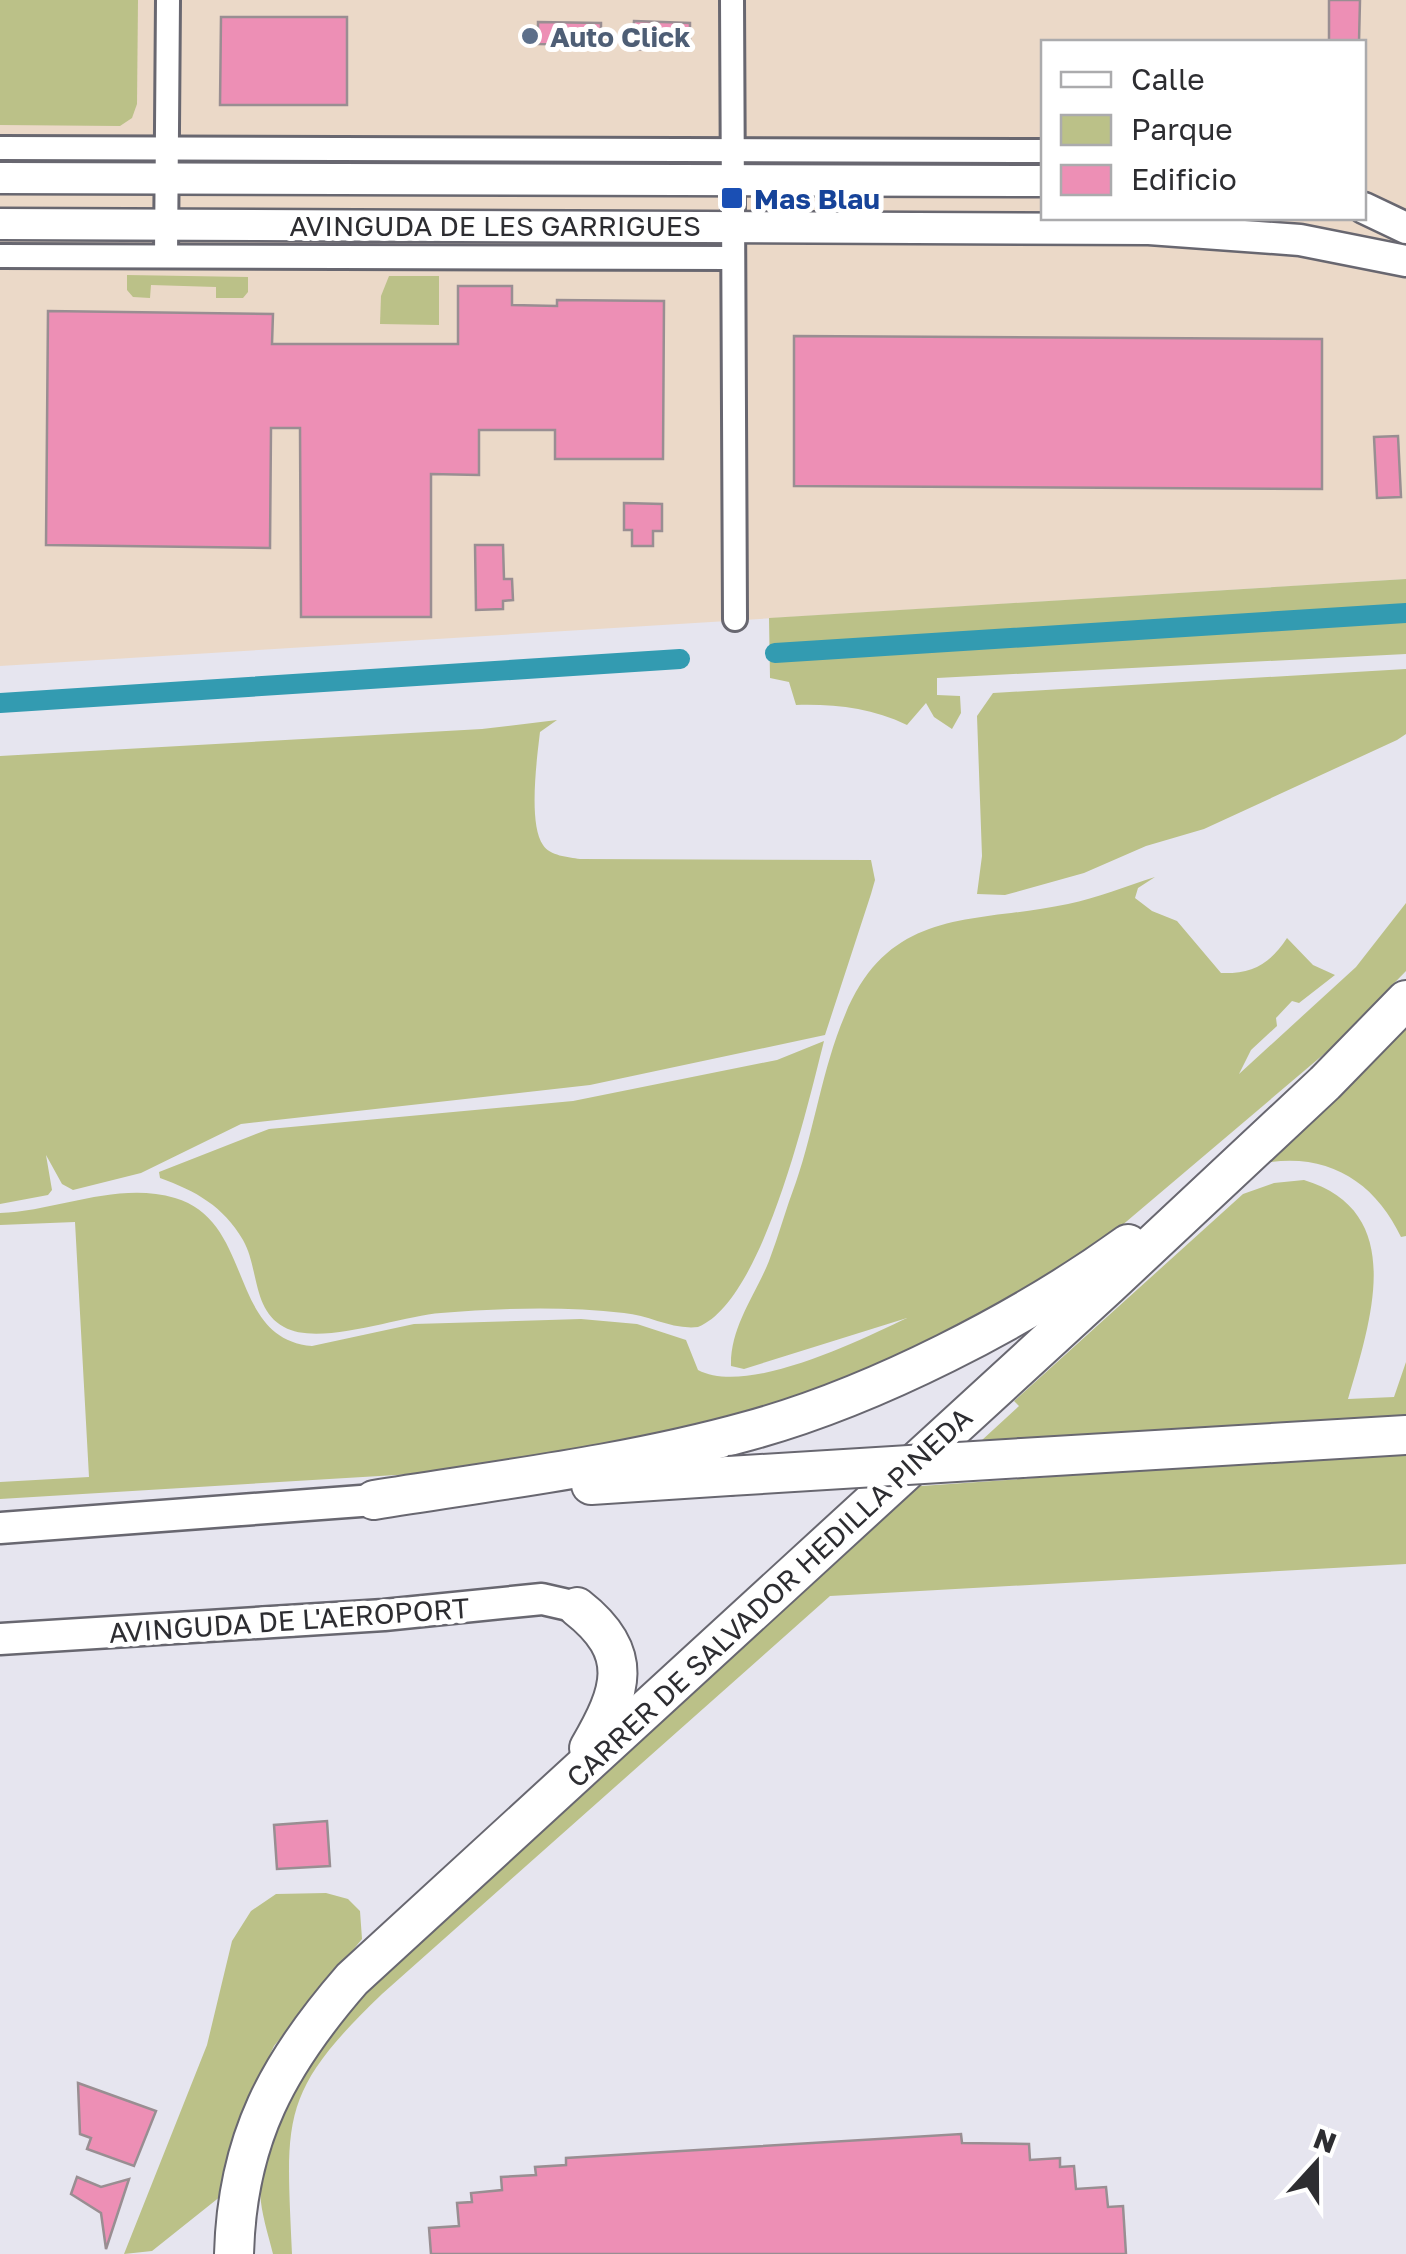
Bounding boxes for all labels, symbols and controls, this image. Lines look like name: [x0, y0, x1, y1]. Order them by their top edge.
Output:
place label: Auto Click: [550, 20, 690, 53]
marker: Auto Click: [519, 25, 541, 47]
legend: [1041, 40, 1366, 220]
text: Calle: [1131, 61, 1205, 97]
text: Parque: [1131, 111, 1233, 147]
text: Edificio: [1131, 161, 1237, 197]
place label: Mas Blau: [754, 182, 880, 215]
marker: Mas Blau: [719, 185, 745, 211]
street label: AVINGUDA DE LES GARRIGUES: [289, 209, 701, 242]
street label: CARRER DE SALVADOR HEDILLA PINEDA: [560, 1400, 978, 1794]
street label: AVINGUDA DE L'AEROPORT: [107, 1591, 471, 1649]
north arrow: [1266, 2114, 1366, 2214]
text: N: [1309, 2121, 1341, 2159]

